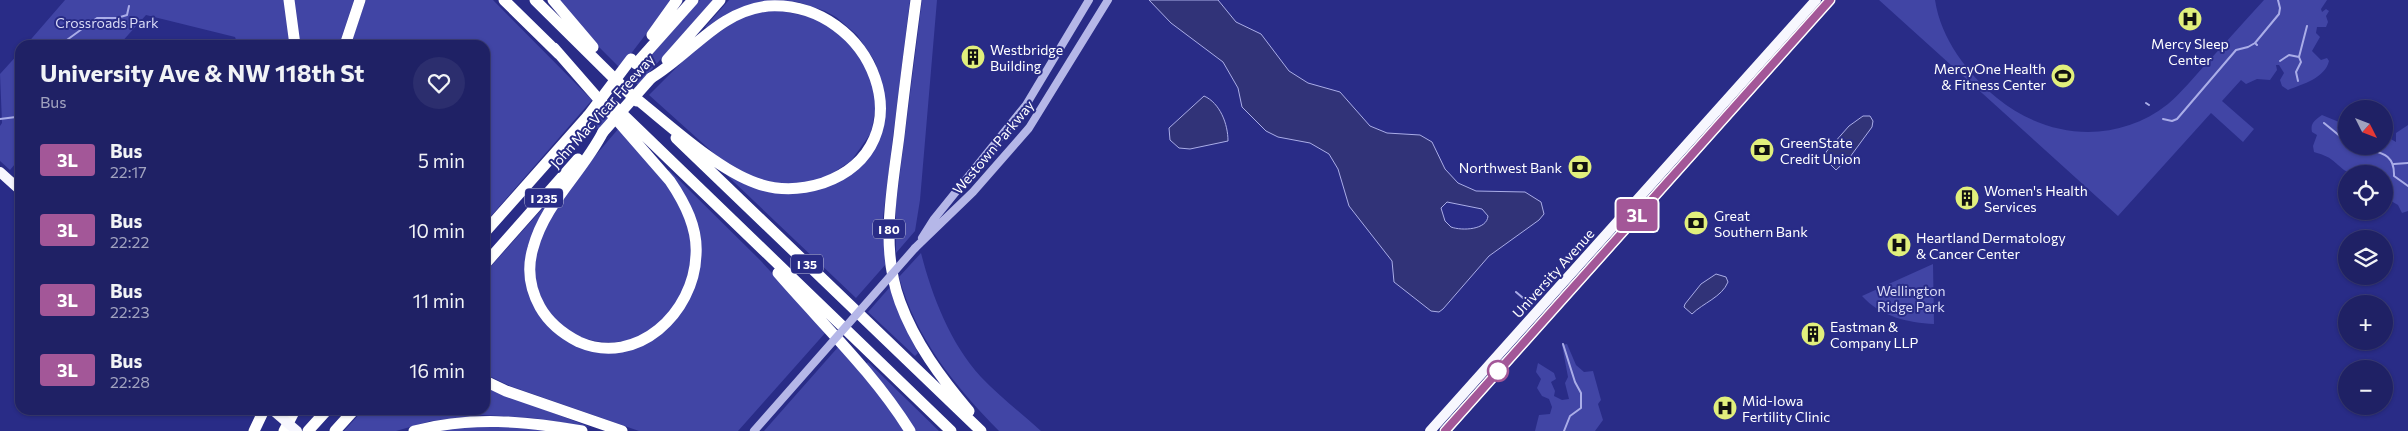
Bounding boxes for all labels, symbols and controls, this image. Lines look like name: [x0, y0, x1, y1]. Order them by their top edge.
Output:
hospital icon: Mercy Sleep Center: [2177, 6, 2203, 32]
park label: Crossroads Park: [55, 14, 159, 31]
place label: Mercy Sleep Center: [2151, 35, 2229, 68]
place label: Westbridge Building: [990, 41, 1063, 74]
building icon: Westbridge Building: [960, 44, 986, 70]
street label: John MacVicar Freeway: [546, 50, 658, 172]
button: heart: [413, 57, 465, 109]
text: University Ave & NW 118th St: [40, 58, 365, 87]
place label: MercyOne Health & Fitness Center: [1934, 60, 2046, 93]
sports icon: MercyOne Health & Fitness Center: [2050, 63, 2076, 89]
text: Bus: [40, 92, 67, 111]
street label: Westown Parkway: [949, 97, 1037, 197]
north arrow: [2338, 100, 2392, 155]
map controls: [2338, 100, 2393, 415]
place label: GreenState Credit Union: [1780, 134, 1861, 167]
bank icon: GreenState Credit Union: [1749, 137, 1775, 163]
text: Bus: [110, 139, 142, 162]
text: 3L: [57, 149, 78, 171]
text: 5 min: [418, 149, 465, 172]
bank icon: Northwest Bank: [1567, 154, 1593, 180]
place label: Northwest Bank: [1459, 159, 1562, 176]
text: 22:17: [110, 162, 147, 181]
button: locate: [2338, 165, 2393, 220]
place label: Women's Health Services: [1984, 182, 2088, 215]
building icon: Women's Health Services: [1954, 185, 1980, 211]
road number: I 235: [525, 188, 563, 208]
line badge: 3L: [1614, 199, 1660, 231]
text: 3L: [1627, 204, 1647, 226]
place label: Great Southern Bank: [1714, 207, 1808, 240]
text: Bus: [110, 209, 142, 232]
bank icon: Great Southern Bank: [1683, 210, 1709, 236]
text: 3L: [57, 219, 78, 241]
text: 10 min: [408, 219, 465, 242]
road number: I 80: [873, 220, 905, 238]
street label: University Avenue: [1509, 225, 1597, 321]
place label: Heartland Dermatology & Cancer Center: [1916, 229, 2066, 262]
button: layers: [2338, 230, 2393, 285]
text: 22:22: [110, 232, 149, 251]
hospital icon: Heartland Dermatology & Cancer Center: [1886, 232, 1912, 258]
road number: I 35: [791, 254, 823, 274]
text: Bus: [110, 279, 142, 302]
park label: Wellington Ridge Park: [1876, 282, 1946, 315]
text: 3L: [57, 289, 78, 311]
text: 11 min: [413, 289, 465, 312]
button: +: [2338, 295, 2393, 350]
text: 22:23: [110, 302, 150, 321]
place label: Eastman & Company LLP: [1830, 318, 1919, 351]
building icon: Eastman & Company LLP: [1800, 321, 1826, 347]
text: Bus: [110, 349, 142, 372]
text: 3L: [57, 359, 78, 381]
text: 16 min: [409, 359, 465, 382]
unlabelled marker: [1487, 360, 1509, 382]
button: −: [2338, 360, 2393, 415]
text: 22:28: [110, 372, 150, 391]
place label: Mid-Iowa Fertility Clinic: [1742, 392, 1830, 425]
hospital icon: Mid-Iowa Fertility Clinic: [1712, 395, 1738, 421]

